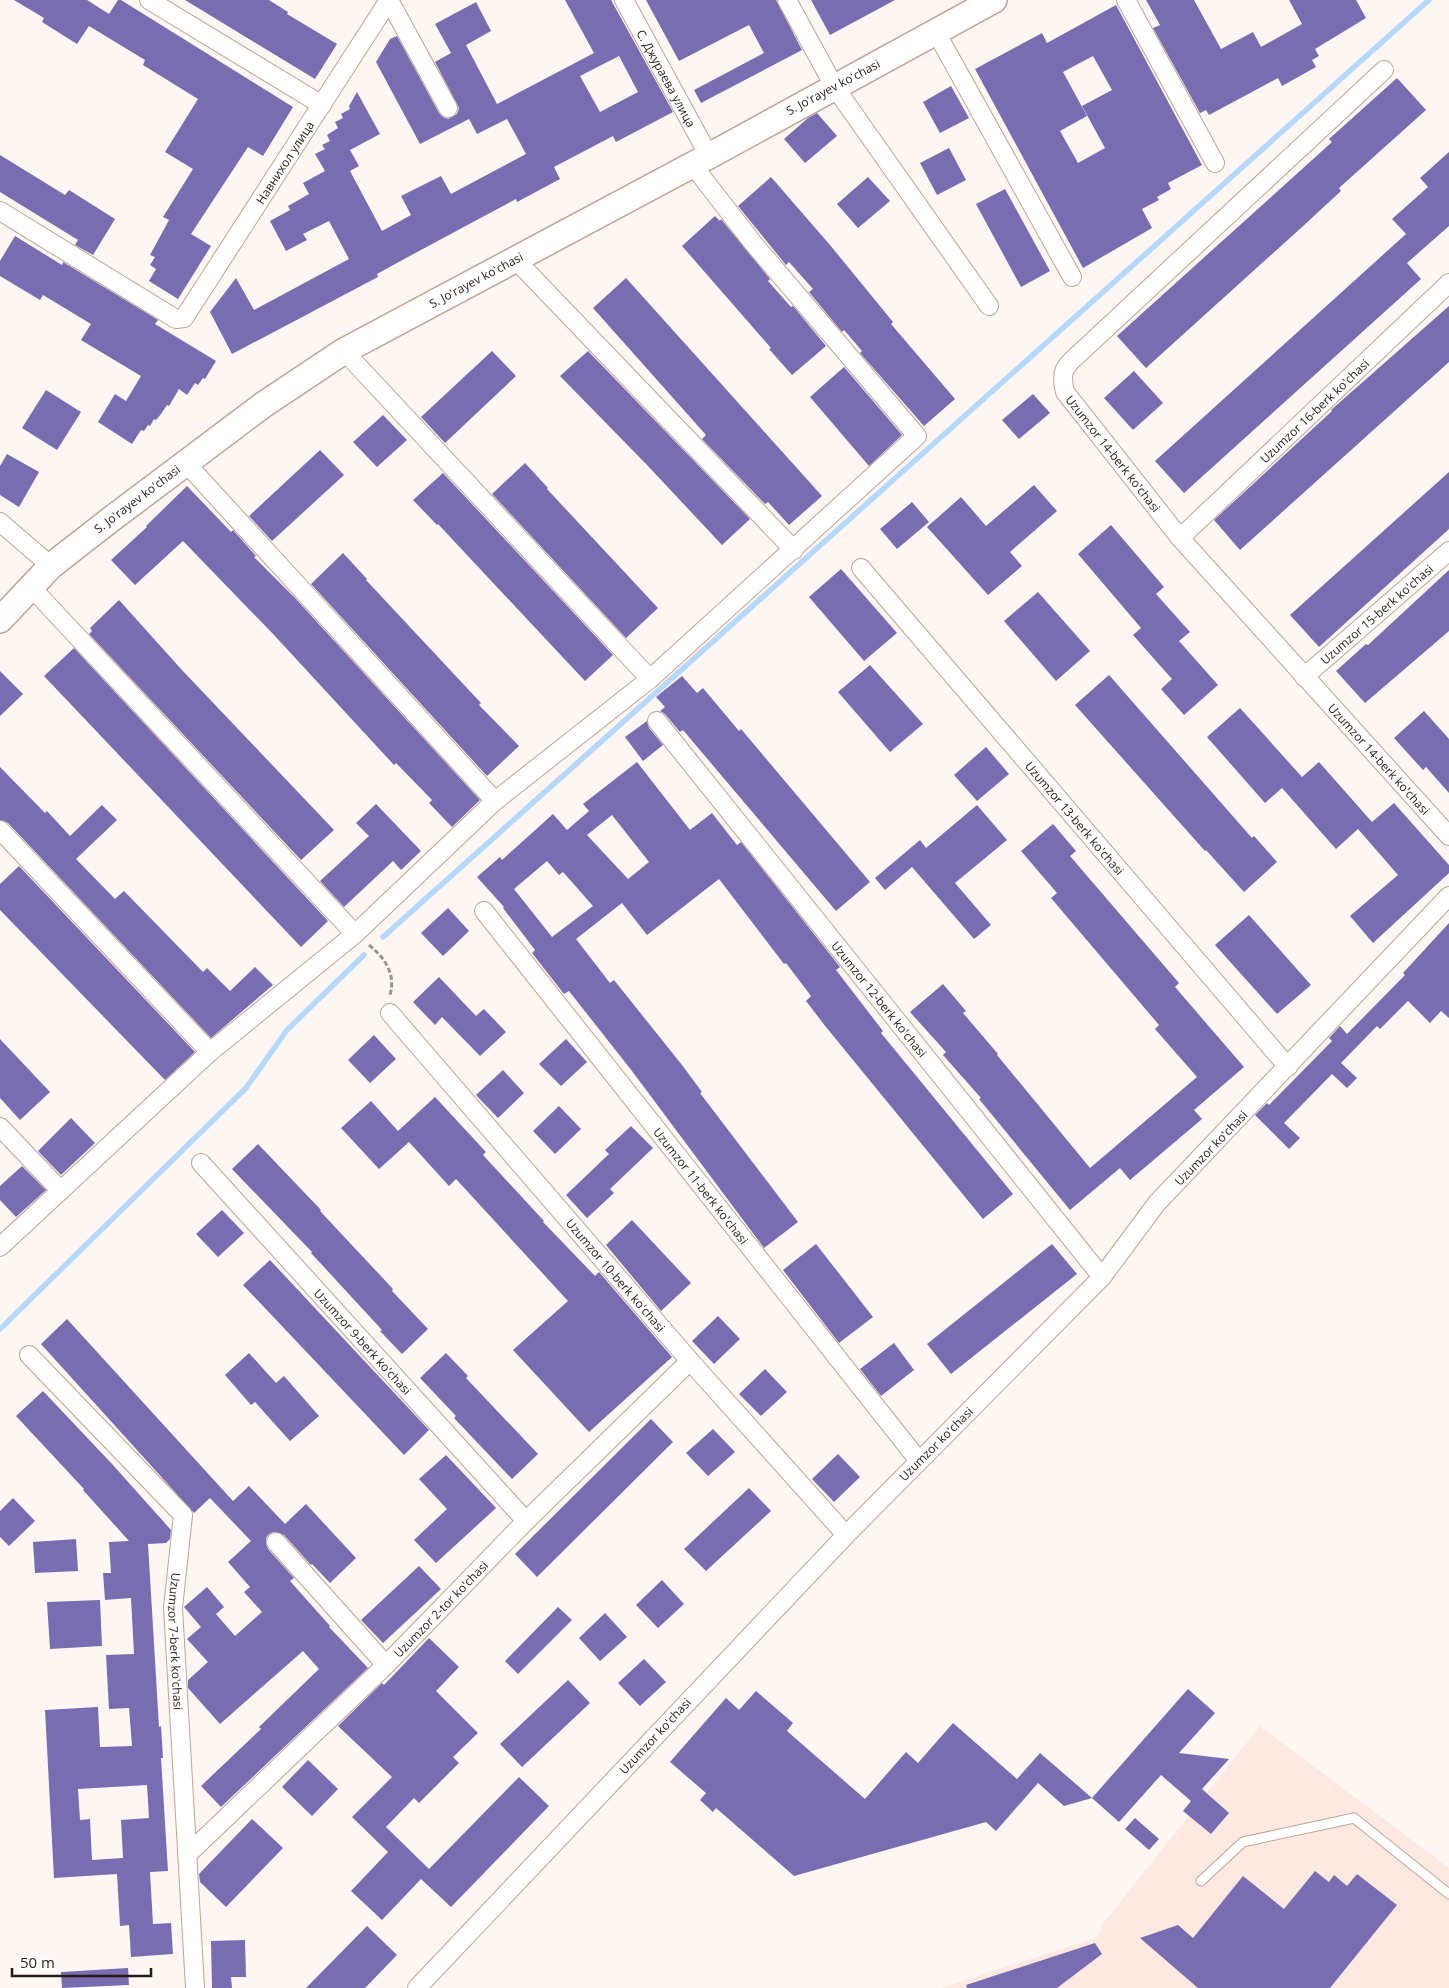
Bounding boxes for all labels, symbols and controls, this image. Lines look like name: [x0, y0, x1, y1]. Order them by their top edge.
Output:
street label: С. Джураева улица: [633, 26, 700, 130]
street label: S. Joʻrayev koʻchasi: [783, 55, 883, 119]
street label: Навнихол улица: [251, 117, 318, 207]
street label: S. Joʻrayev koʻchasi: [426, 248, 526, 312]
street label: Uzumzor 16-berk ko'chasi: [1256, 355, 1373, 467]
street label: Uzumzor 14-berk ko'chasi: [1062, 391, 1165, 515]
street label: S. Joʻrayev koʻchasi: [90, 461, 184, 537]
street label: Uzumzor 15-berk ko'chasi: [1316, 560, 1437, 668]
street label: Uzumzor 14-berk ko'chasi: [1325, 699, 1434, 818]
street label: Uzumzor 13-berk ko'chasi: [1021, 758, 1128, 878]
street label: Uzumzor 12-berk ko'chasi: [828, 937, 931, 1061]
street label: Uzumzor koʻchasi: [1171, 1107, 1251, 1189]
street label: Uzumzor 11-berk ko'chasi: [650, 1124, 753, 1247]
street label: Uzumzor 10-berk ko'chasi: [562, 1215, 670, 1335]
street label: Uzumzor 9-berk ko'chasi: [310, 1285, 416, 1398]
street label: Uzumzor koʻchasi: [895, 1403, 977, 1485]
street label: Uzumzor 2-tor ko'chasi: [390, 1557, 492, 1661]
street label: Uzumzor 7-berk ko'chasi: [164, 1572, 187, 1711]
street label: Uzumzor koʻchasi: [615, 1694, 695, 1778]
scale bar: [12, 1946, 151, 1978]
text: 50 m: [20, 1952, 55, 1972]

